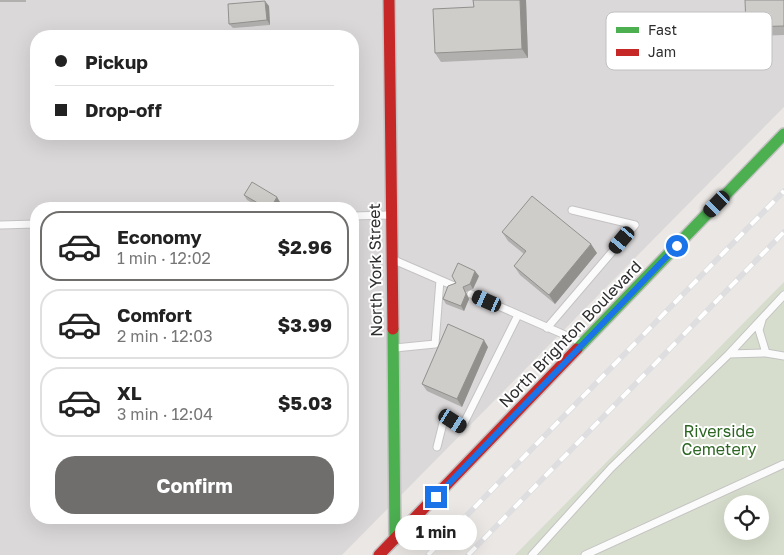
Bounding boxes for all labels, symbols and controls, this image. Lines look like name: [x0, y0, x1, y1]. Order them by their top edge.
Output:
legend: [606, 12, 772, 70]
text: Fast: [648, 21, 677, 38]
text: Jam: [648, 43, 676, 60]
text: Pickup: [85, 50, 148, 73]
text: Drop-off: [85, 98, 162, 121]
car: [701, 188, 732, 220]
street label: North York Street: [364, 203, 386, 337]
icon: car: [57, 224, 102, 269]
car: [606, 224, 637, 256]
text: Economy: [117, 225, 202, 248]
text: $2.96: [277, 235, 332, 258]
route start: [666, 235, 688, 257]
text: 1 min · 12:02: [117, 248, 211, 268]
street label: North Brighton Boulevard: [495, 256, 645, 412]
car: [470, 288, 503, 314]
icon: car: [57, 302, 102, 347]
text: Comfort: [117, 303, 192, 326]
text: $3.99: [277, 313, 332, 336]
text: 2 min · 12:03: [117, 326, 213, 346]
icon: car: [57, 380, 102, 425]
text: XL: [117, 381, 142, 404]
text: $5.03: [278, 391, 332, 414]
text: 3 min · 12:04: [117, 404, 213, 424]
car: [436, 407, 469, 435]
park label: Riverside Cemetery: [682, 421, 757, 459]
button: Confirm: [55, 456, 334, 514]
route end: [425, 486, 447, 508]
map controls: [724, 495, 769, 540]
button: locate: [724, 495, 769, 540]
callout: 1 min: [395, 514, 477, 550]
text: 1 min: [416, 522, 456, 542]

